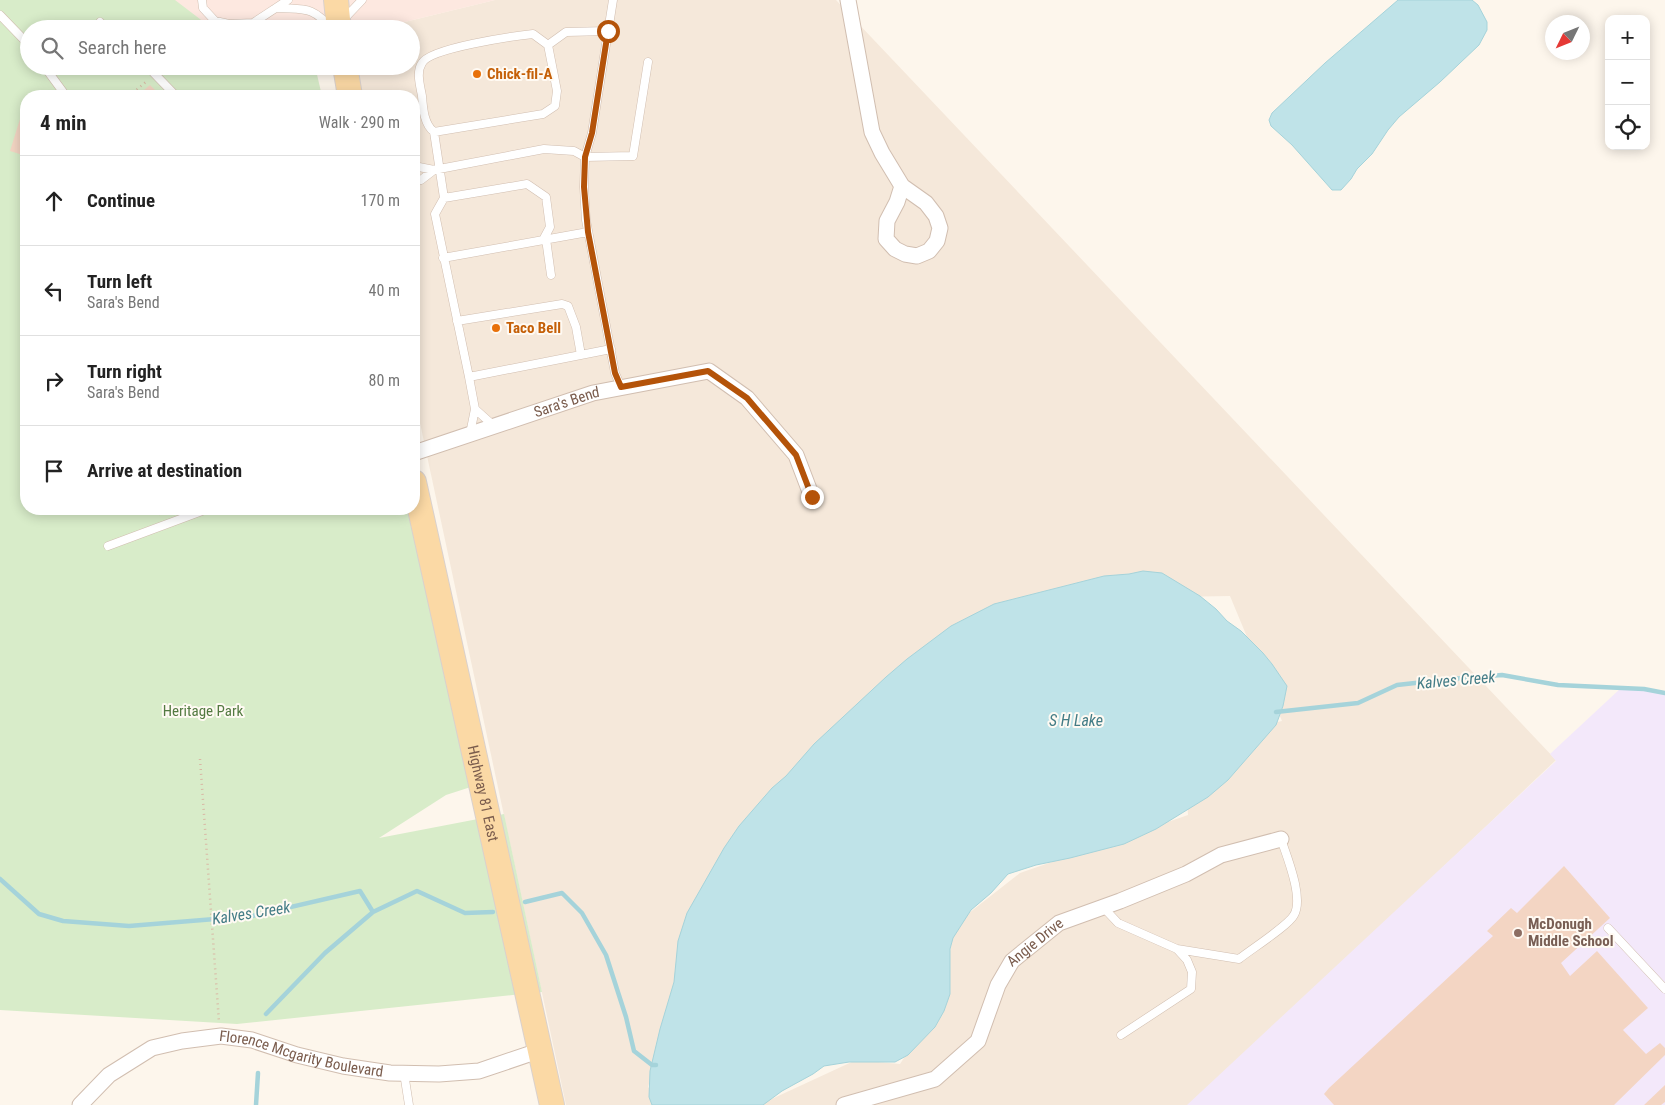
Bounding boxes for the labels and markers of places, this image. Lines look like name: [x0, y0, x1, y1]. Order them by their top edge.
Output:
place label: Chick-fil-A: [487, 65, 553, 83]
marker: Chick-fil-A: [471, 68, 483, 80]
place label: Taco Bell: [506, 319, 561, 337]
marker: Taco Bell: [490, 322, 502, 334]
place label: McDonugh Middle School: [1528, 915, 1614, 950]
marker: McDonugh Middle School: [1512, 927, 1524, 939]

